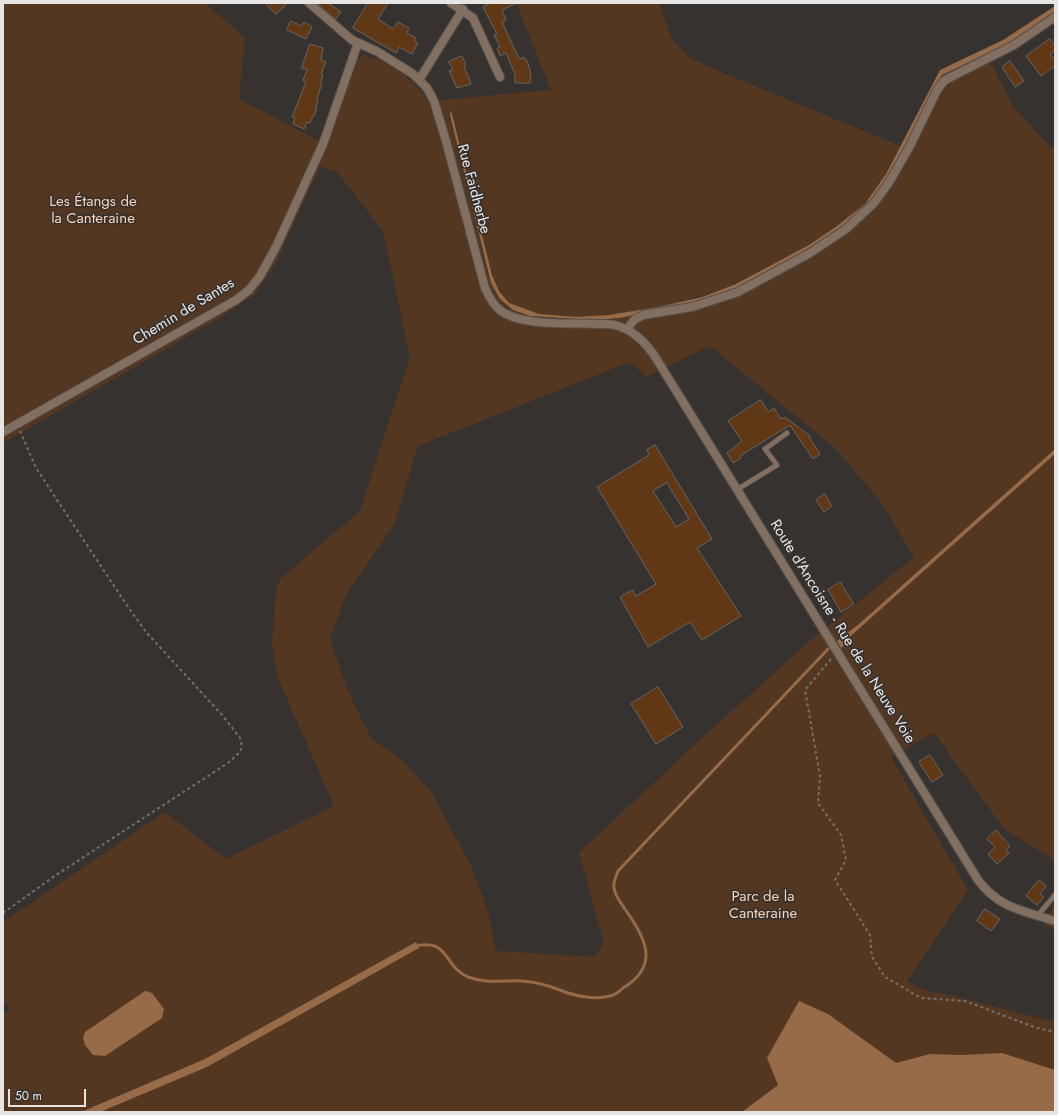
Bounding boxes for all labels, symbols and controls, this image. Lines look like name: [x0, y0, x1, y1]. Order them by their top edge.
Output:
street label: Rue Faidherbe: [452, 142, 494, 236]
park label: Les Étangs de la Canteraine: [49, 193, 137, 228]
street label: Chemin de Santes: [130, 275, 238, 349]
street label: Route d'Ancoisne - Rue de la Neuve Voie: [765, 517, 919, 747]
park label: Parc de la Canteraine: [729, 888, 797, 923]
scale bar: [10, 1081, 88, 1107]
text: 50 m: [15, 1087, 42, 1105]

